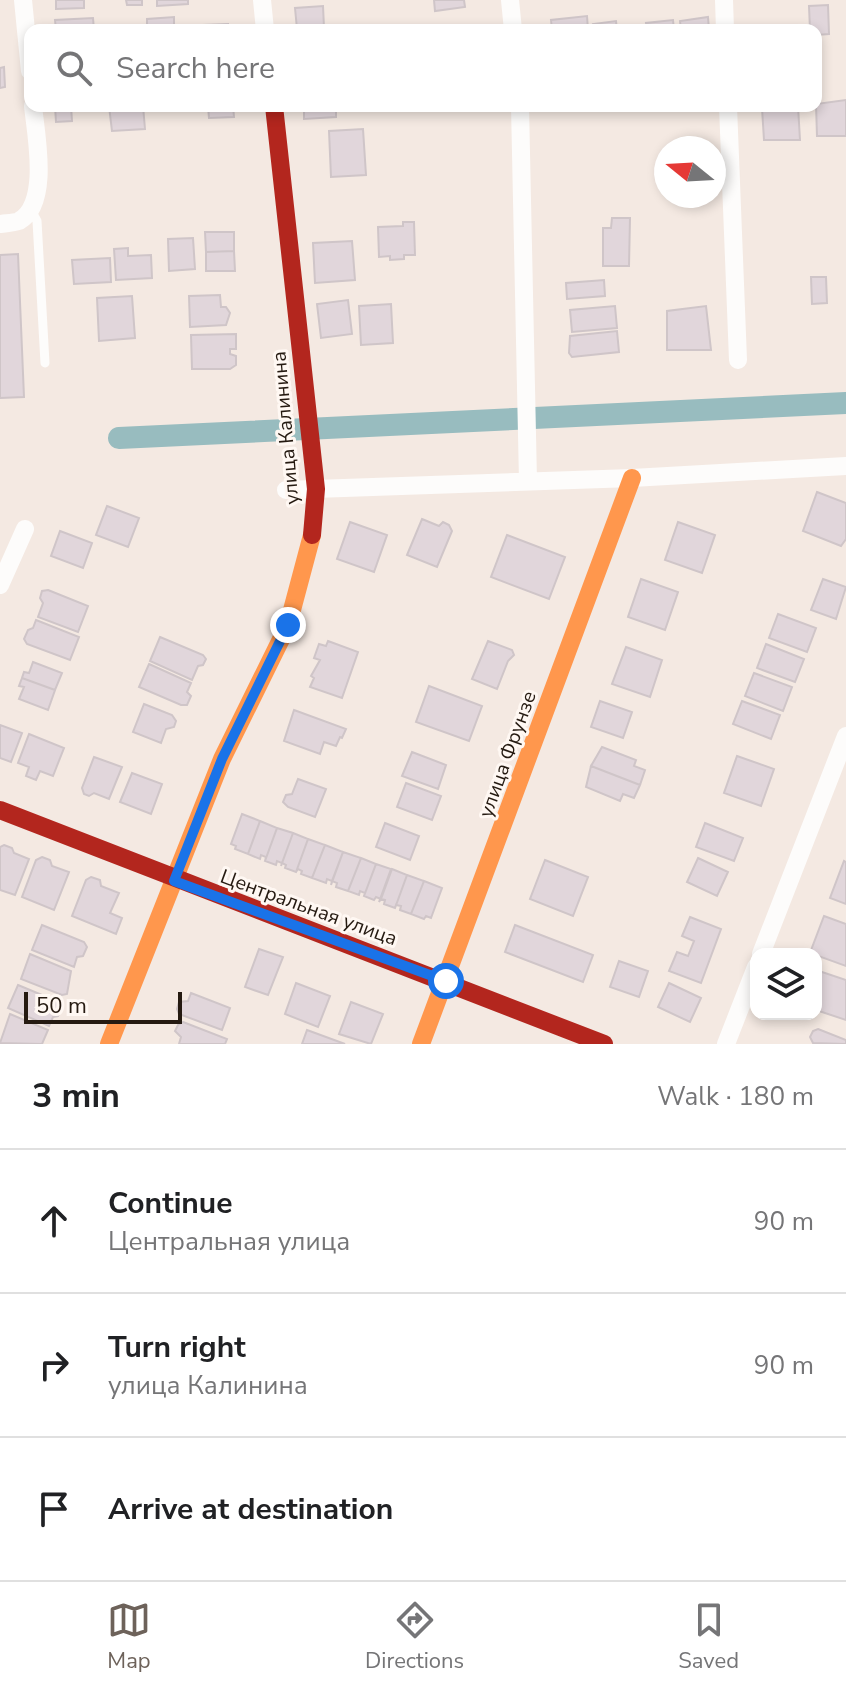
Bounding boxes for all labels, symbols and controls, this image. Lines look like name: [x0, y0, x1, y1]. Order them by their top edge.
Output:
search box: [24, 24, 822, 112]
icon: search: [52, 46, 96, 90]
text: Search here: [116, 48, 275, 89]
north arrow: [654, 136, 726, 208]
street label: улица Калинина: [265, 350, 306, 506]
route end: [270, 607, 306, 643]
street label: улица Фрунзе: [472, 687, 543, 821]
street label: Центральная улица: [217, 863, 401, 952]
map controls: [750, 948, 822, 1020]
button: layers: [750, 948, 822, 1020]
route start: [428, 963, 464, 999]
scale bar: [24, 988, 182, 1024]
text: 50 m: [36, 991, 87, 1021]
text: 3 min: [32, 1073, 120, 1119]
text: Walk · 180 m: [657, 1079, 814, 1114]
text: Continue: [108, 1183, 233, 1224]
icon: ahead: [32, 1199, 76, 1243]
text: 90 m: [754, 1204, 814, 1239]
text: Центральная улица: [108, 1224, 350, 1259]
text: Turn right: [108, 1327, 246, 1368]
icon: right: [32, 1343, 76, 1387]
text: 90 m: [754, 1348, 814, 1383]
text: улица Калинина: [108, 1368, 308, 1403]
icon: arrive: [32, 1487, 76, 1531]
text: Arrive at destination: [108, 1489, 393, 1530]
tab: Map: [107, 1598, 151, 1676]
tab: Directions: [365, 1598, 464, 1676]
tab: Saved: [678, 1598, 739, 1676]

